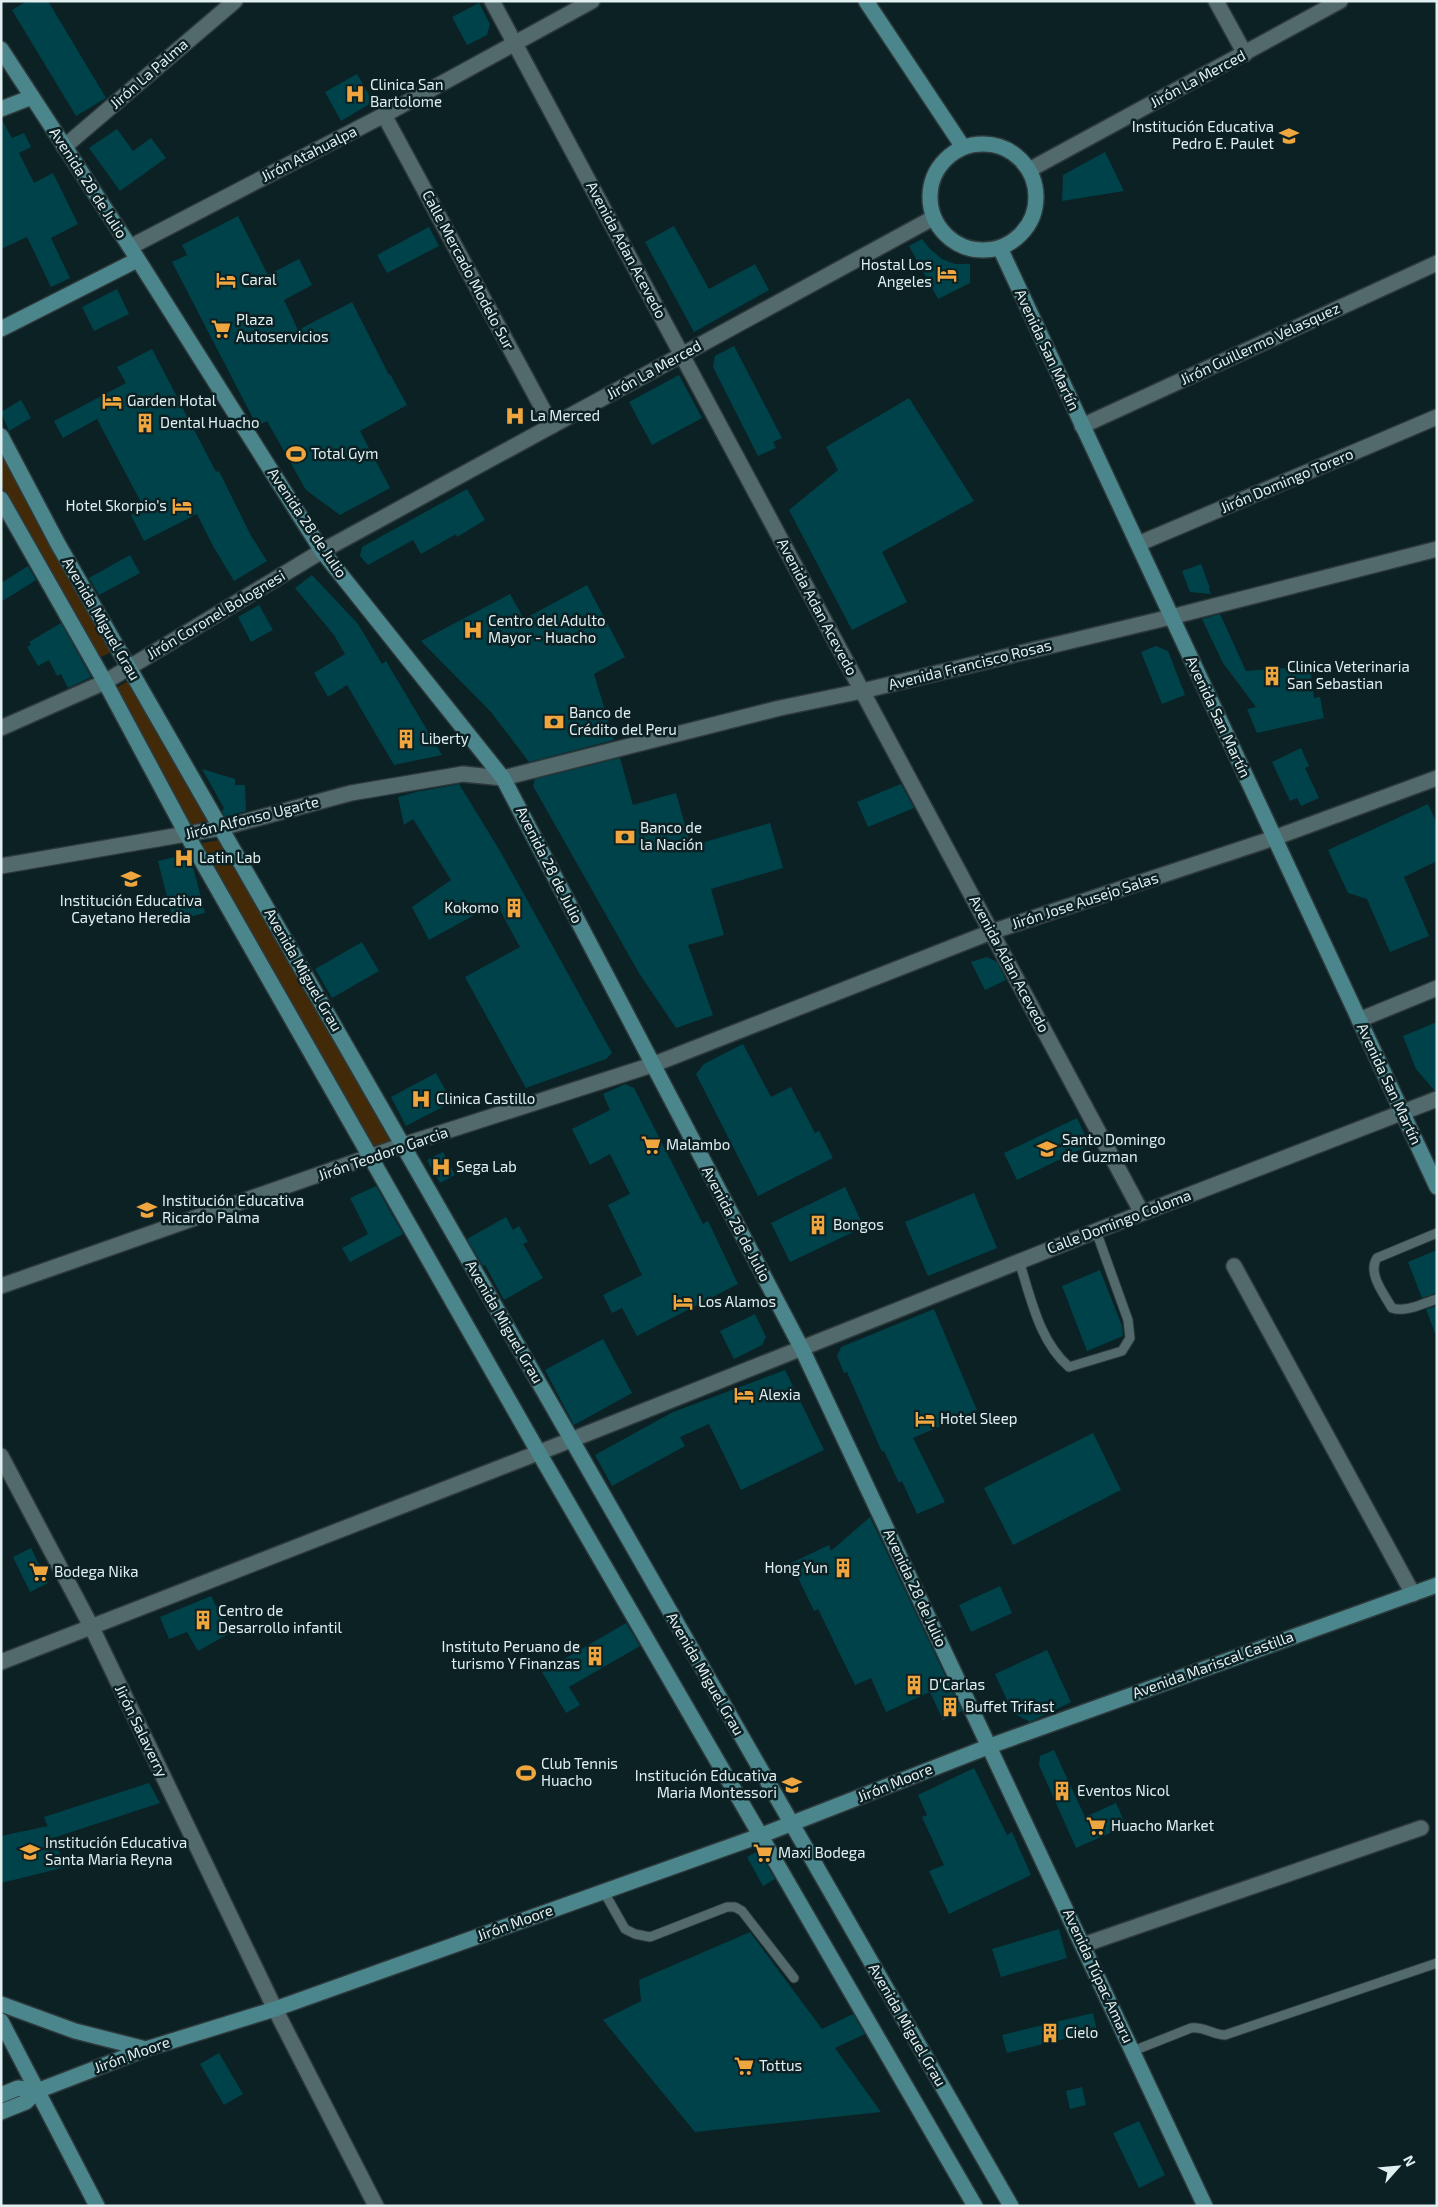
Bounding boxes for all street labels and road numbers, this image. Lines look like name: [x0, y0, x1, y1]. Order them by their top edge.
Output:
street label: Jirón La Palma: [106, 35, 191, 112]
street label: Jirón La Merced: [1147, 45, 1248, 111]
street label: Jirón Atahualpa: [258, 121, 359, 185]
street label: Avenida 28 de Julio: [46, 124, 131, 241]
street label: Avenida Adan Acevedo: [583, 178, 671, 321]
street label: Calle Mercado Modelo Sur: [419, 187, 519, 352]
street label: Avenida San Martín: [1012, 286, 1084, 413]
street label: Jirón Guillermo Velasquez: [1177, 298, 1342, 388]
street label: Jirón La Merced: [603, 336, 704, 403]
street label: Jirón Domingo Torero: [1217, 444, 1356, 516]
street label: Avenida 28 de Julio: [264, 464, 351, 581]
street label: Avenida Adan Acevedo: [774, 535, 862, 678]
street label: Avenida Miguel Grau: [59, 554, 144, 683]
street label: Jirón Coronel Bolognesi: [143, 566, 288, 663]
street label: Avenida Francisco Rosas: [886, 635, 1053, 693]
street label: Avenida San Martín: [1183, 653, 1255, 780]
street label: Jirón Alfonso Ugarte: [183, 792, 320, 842]
street label: Avenida 28 de Julio: [513, 803, 587, 926]
street label: Jirón Jose Ausejo Salas: [1009, 868, 1161, 933]
street label: Avenida Adan Acevedo: [966, 892, 1054, 1035]
street label: Avenida Miguel Grau: [261, 905, 346, 1034]
street label: Avenida San Martín: [1354, 1020, 1426, 1147]
street label: Jirón Teodoro Garcia: [315, 1122, 450, 1184]
street label: Avenida 28 de Julio: [699, 1163, 775, 1284]
street label: Calle Domingo Coloma: [1044, 1185, 1193, 1257]
street label: Avenida Miguel Grau: [462, 1257, 547, 1386]
street label: Avenida 28 de Julio: [881, 1526, 951, 1650]
street label: Avenida Miguel Grau: [663, 1609, 748, 1738]
street label: Avenida Mariscal Castilla: [1130, 1626, 1296, 1702]
street label: Jirón Salaverry: [112, 1681, 172, 1780]
street label: Jirón Moore: [854, 1759, 935, 1805]
street label: Jirón Moore: [474, 1900, 555, 1944]
street label: Avenida Túpac Amaru: [1060, 1906, 1138, 2045]
street label: Avenida Miguel Grau: [865, 1960, 950, 2089]
street label: Jirón Moore: [91, 2032, 172, 2076]

